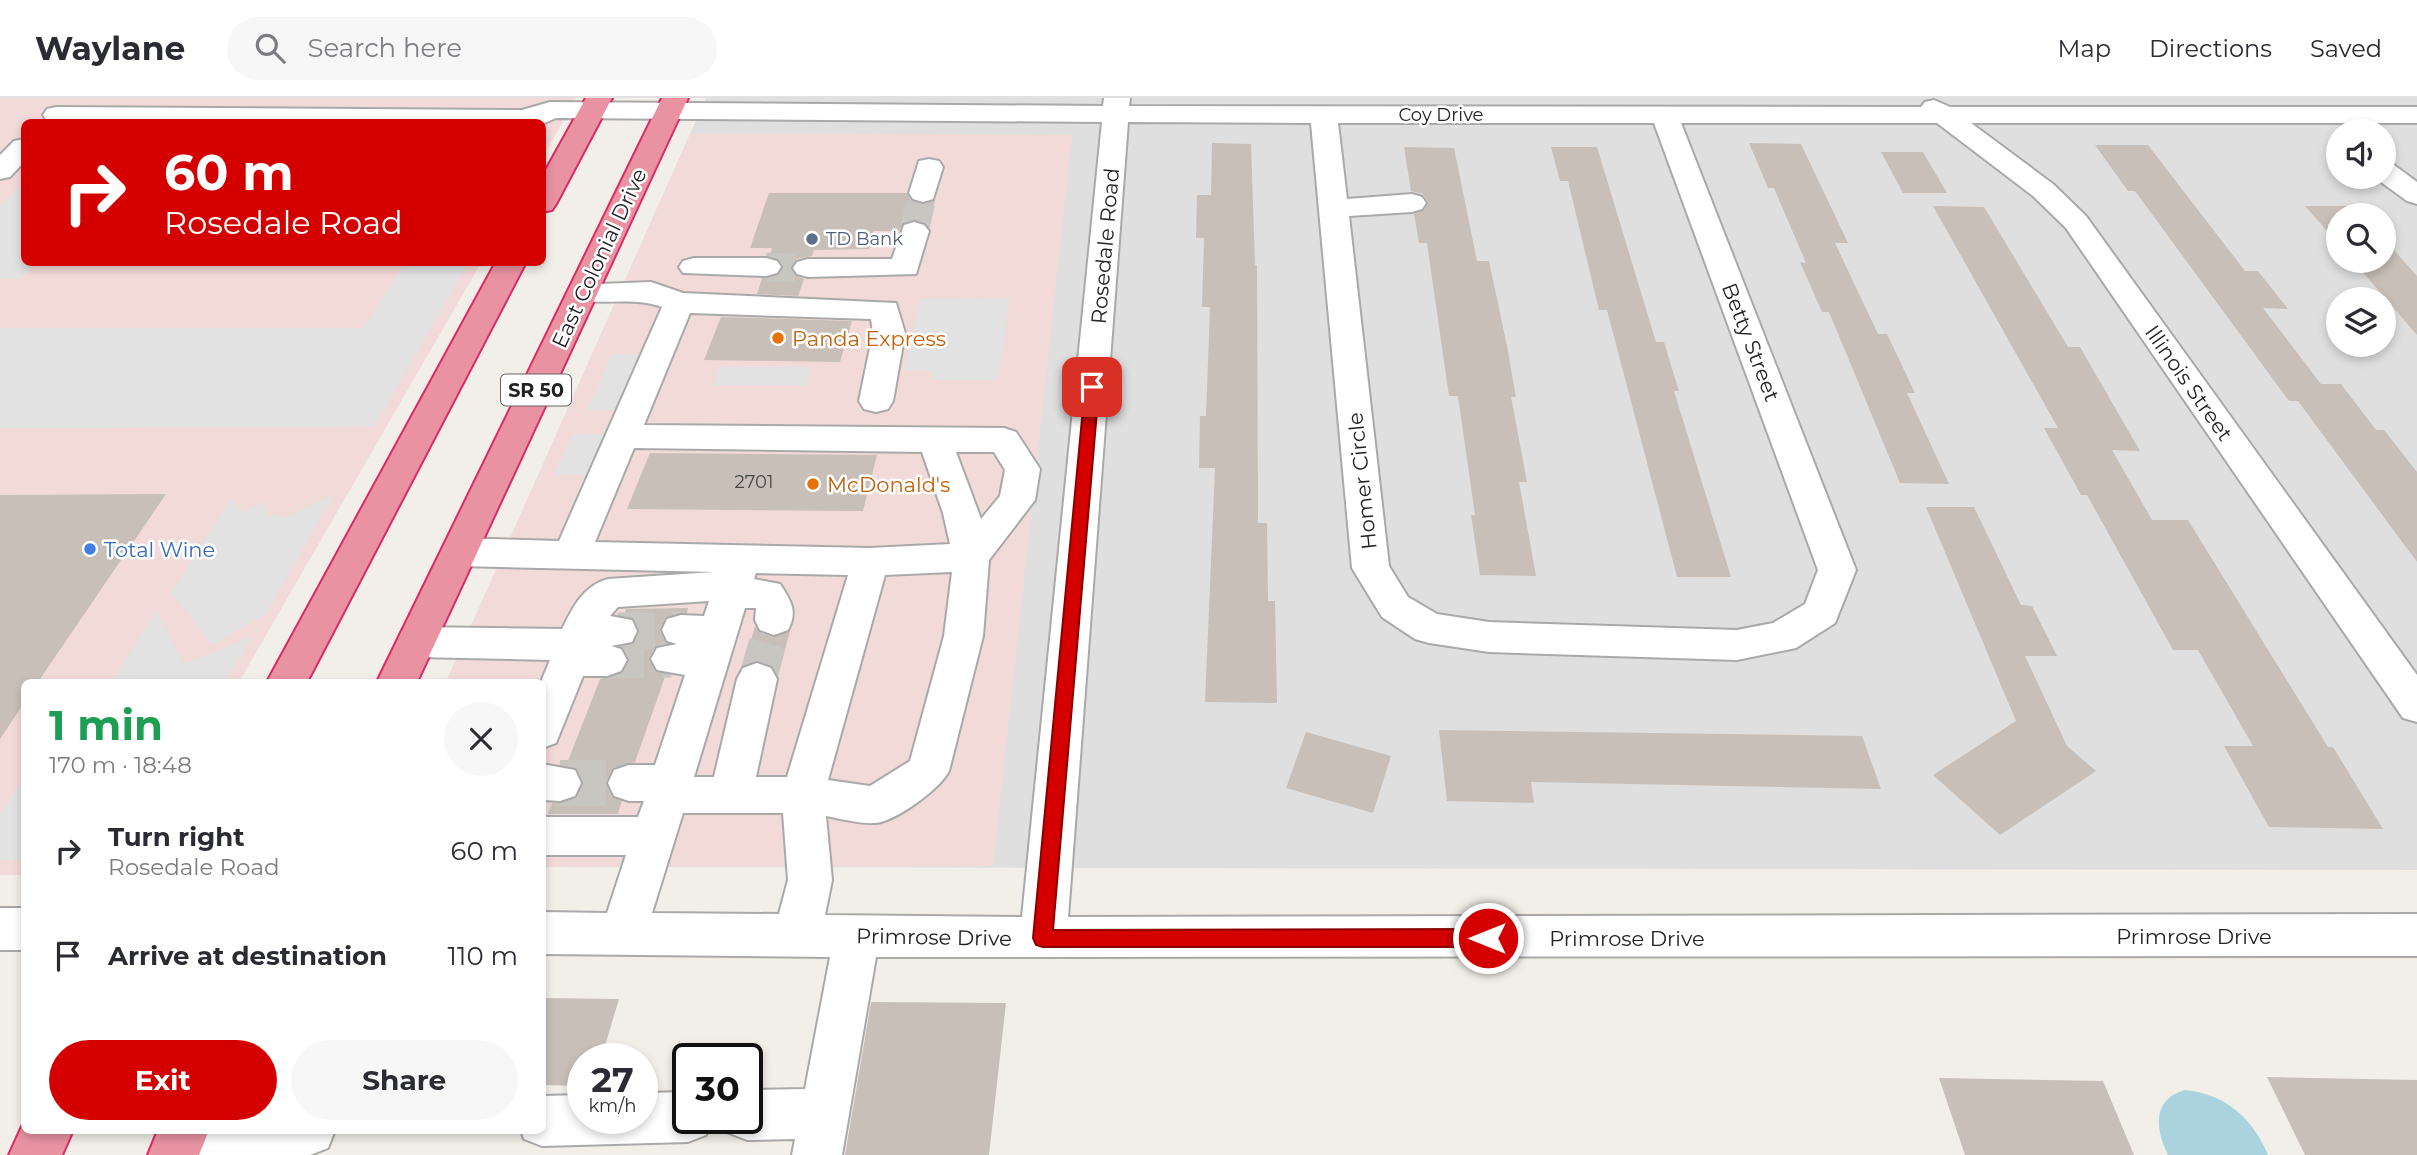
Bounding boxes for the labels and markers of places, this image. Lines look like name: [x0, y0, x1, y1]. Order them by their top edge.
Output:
place label: TD Bank: [826, 228, 903, 250]
marker: TD Bank: [804, 231, 820, 247]
place label: Panda Express: [792, 326, 946, 351]
marker: Panda Express: [770, 330, 786, 346]
pin: [1062, 357, 1122, 417]
place label: McDonald's: [827, 472, 950, 497]
marker: McDonald's: [805, 476, 821, 492]
place label: Total Wine: [104, 537, 215, 562]
marker: Total Wine: [82, 541, 98, 557]

